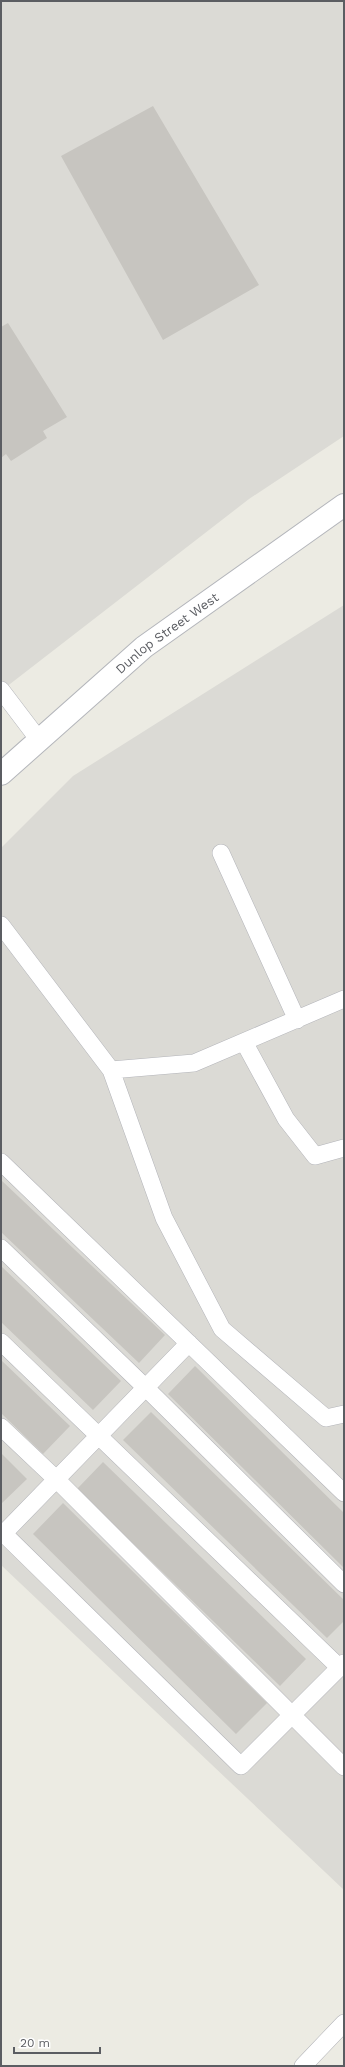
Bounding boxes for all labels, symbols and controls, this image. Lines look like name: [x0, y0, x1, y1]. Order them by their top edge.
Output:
street label: Dunlop Street West: [112, 589, 222, 676]
scale bar: [14, 2029, 100, 2055]
text: 20 m: [20, 2036, 50, 2050]

